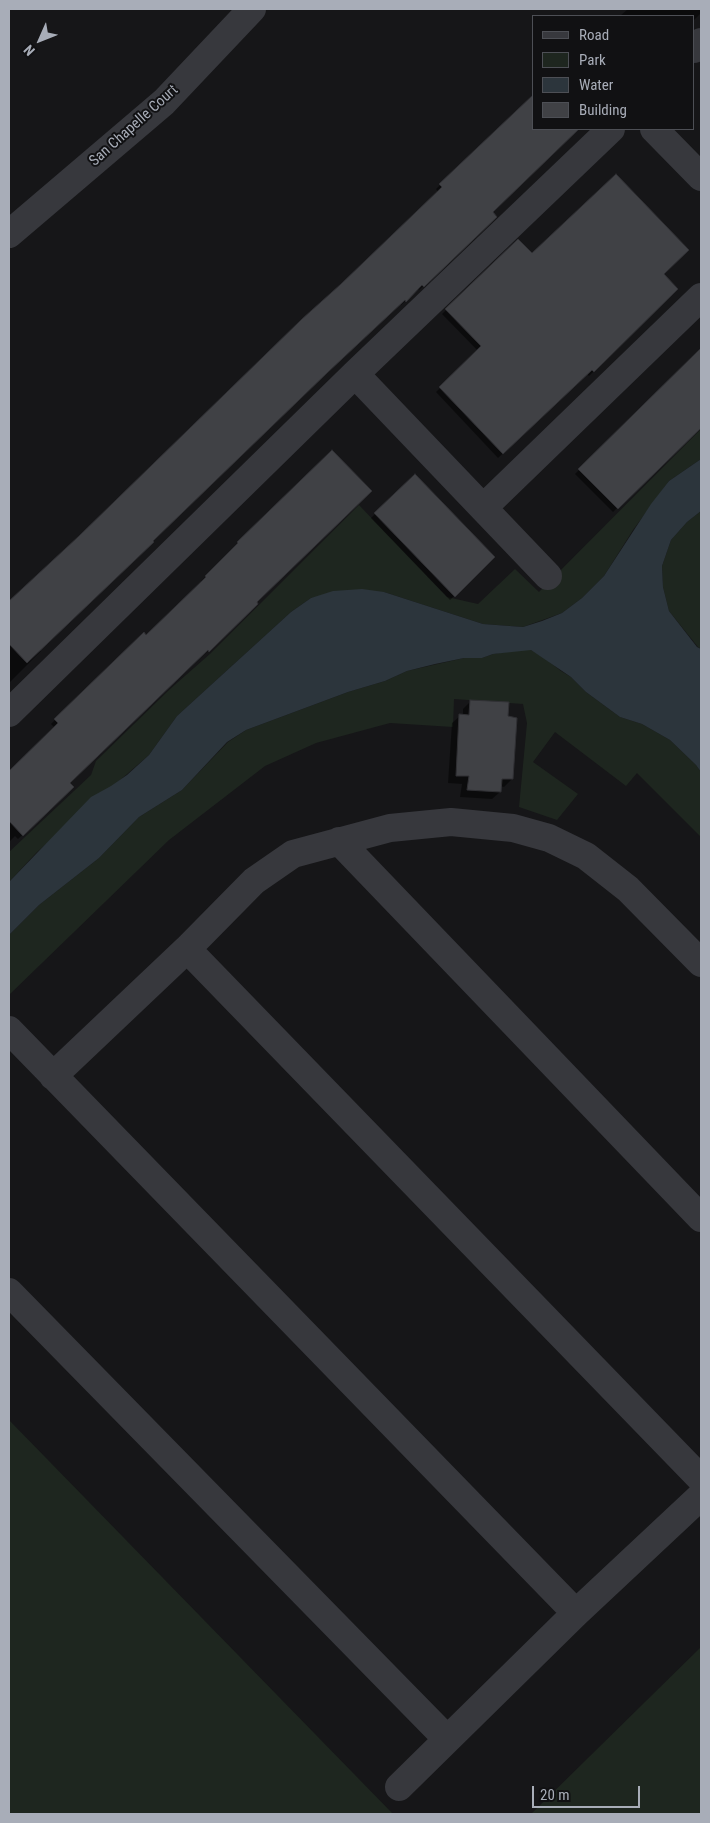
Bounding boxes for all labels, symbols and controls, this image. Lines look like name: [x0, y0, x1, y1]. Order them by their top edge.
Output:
north arrow: [15, 15, 65, 65]
legend: [532, 15, 695, 130]
text: Road: [579, 26, 609, 44]
text: N: [20, 42, 38, 59]
text: Park: [579, 51, 606, 69]
text: Water: [579, 76, 613, 94]
street label: San Chapelle Court: [86, 81, 182, 171]
text: Building: [579, 101, 627, 119]
scale bar: [535, 1776, 642, 1808]
text: 20 m: [540, 1786, 570, 1804]

